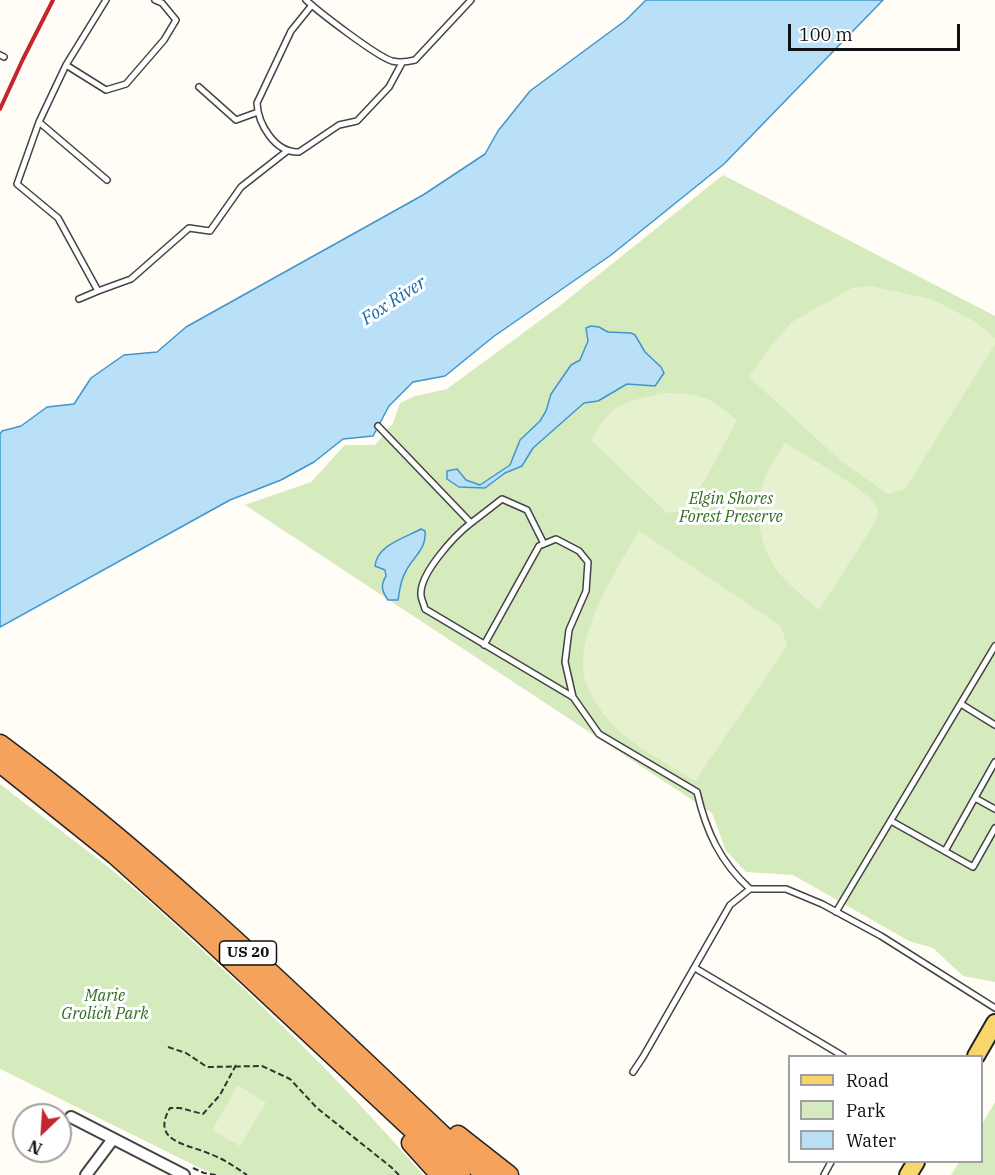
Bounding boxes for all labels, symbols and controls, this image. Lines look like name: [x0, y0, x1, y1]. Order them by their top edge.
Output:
scale bar: [791, 12, 964, 50]
text: 100 m: [799, 23, 853, 46]
water label: Fox River: [358, 272, 430, 330]
park label: Elgin Shores Forest Preserve: [679, 489, 783, 527]
road number: US 20: [220, 941, 276, 965]
park label: Marie Grolich Park: [61, 986, 149, 1024]
legend: [788, 1055, 983, 1163]
text: Road: [846, 1069, 889, 1092]
text: Park: [846, 1099, 885, 1122]
north arrow: [12, 1103, 72, 1163]
text: Water: [846, 1129, 896, 1152]
text: N: [25, 1136, 45, 1159]

